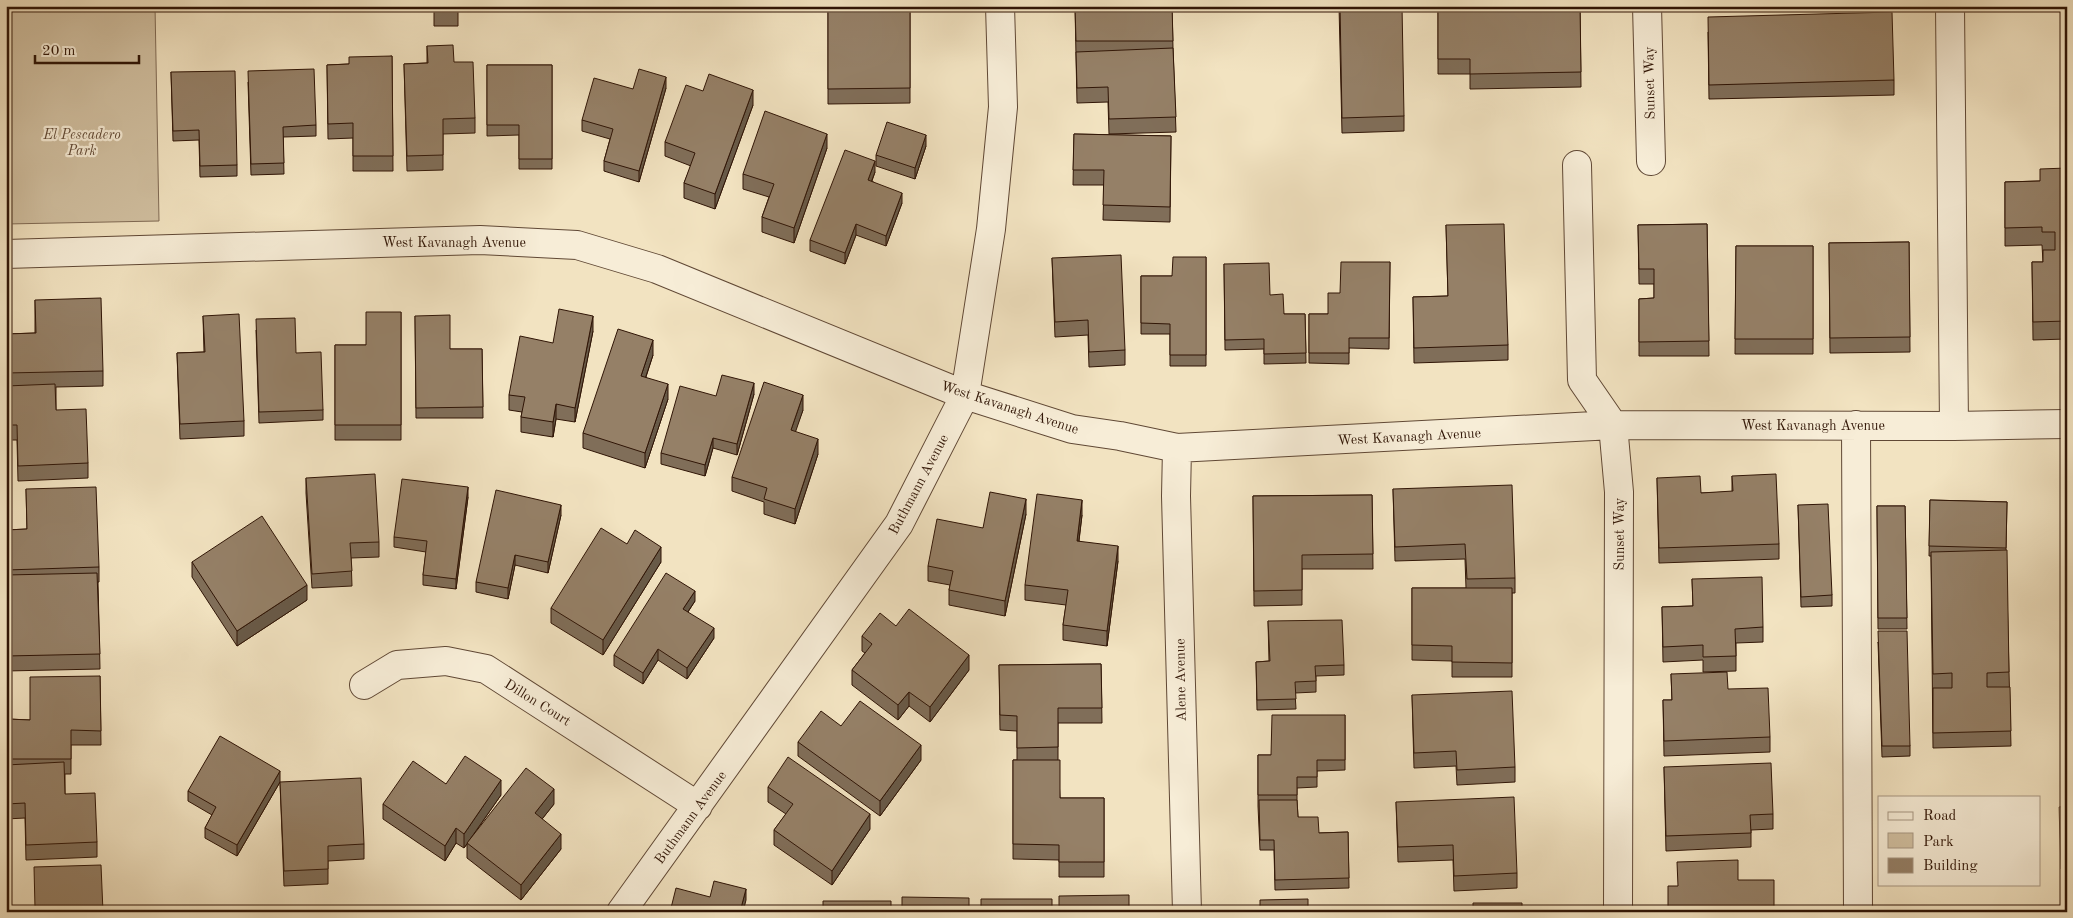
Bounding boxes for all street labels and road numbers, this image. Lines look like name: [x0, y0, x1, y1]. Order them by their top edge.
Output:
street label: Sunset Way: [1642, 46, 1658, 120]
street label: West Kavanagh Avenue: [382, 236, 526, 250]
street label: West Kavanagh Avenue: [939, 379, 1080, 437]
street label: West Kavanagh Avenue: [1741, 419, 1885, 433]
street label: West Kavanagh Avenue: [1337, 426, 1481, 448]
street label: Buthmann Avenue: [887, 432, 951, 537]
street label: Sunset Way: [1613, 497, 1627, 571]
street label: Alene Avenue: [1173, 638, 1189, 722]
street label: Dillon Court: [502, 677, 573, 729]
street label: Buthmann Avenue: [652, 768, 729, 867]

